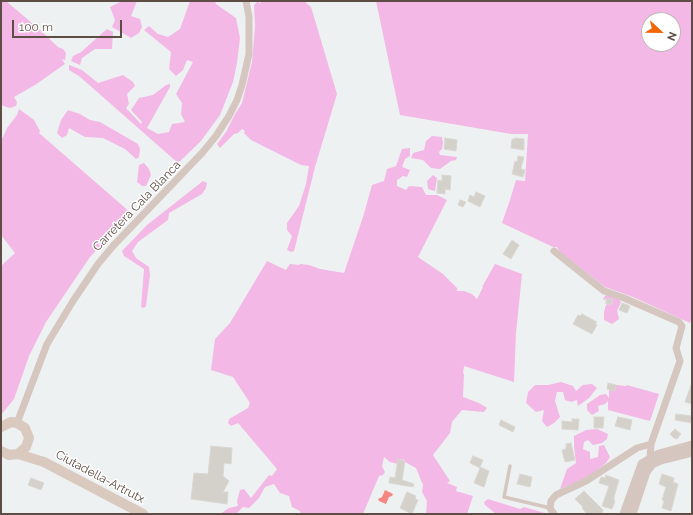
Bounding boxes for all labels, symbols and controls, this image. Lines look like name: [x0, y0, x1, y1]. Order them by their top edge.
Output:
scale bar: [14, 12, 124, 38]
north arrow: [641, 12, 681, 52]
text: 100 m: [19, 20, 53, 34]
text: N: [664, 30, 679, 43]
street label: Carretera Cala Blanca: [90, 158, 184, 254]
street label: Ciutadella-Artrutx: [53, 447, 147, 507]

